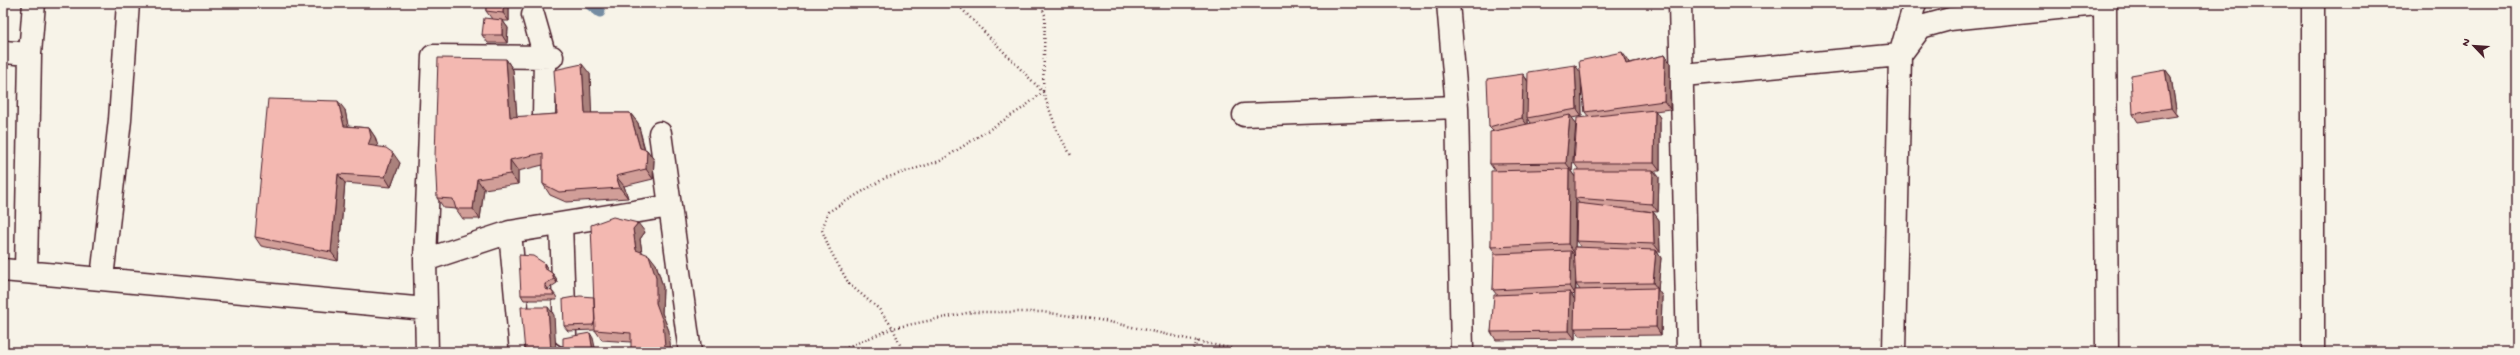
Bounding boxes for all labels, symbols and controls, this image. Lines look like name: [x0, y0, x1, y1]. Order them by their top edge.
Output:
north arrow: [2454, 26, 2494, 66]
text: N: [2460, 37, 2474, 48]

